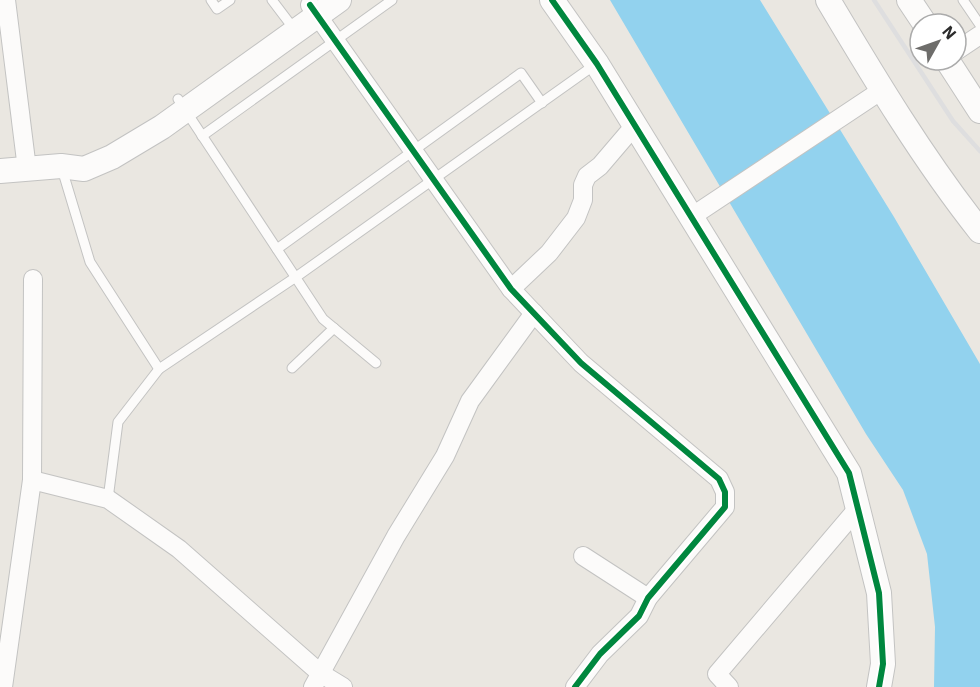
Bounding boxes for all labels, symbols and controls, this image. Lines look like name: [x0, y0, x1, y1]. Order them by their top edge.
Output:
north arrow: [908, 12, 968, 72]
text: N: [938, 21, 961, 43]

